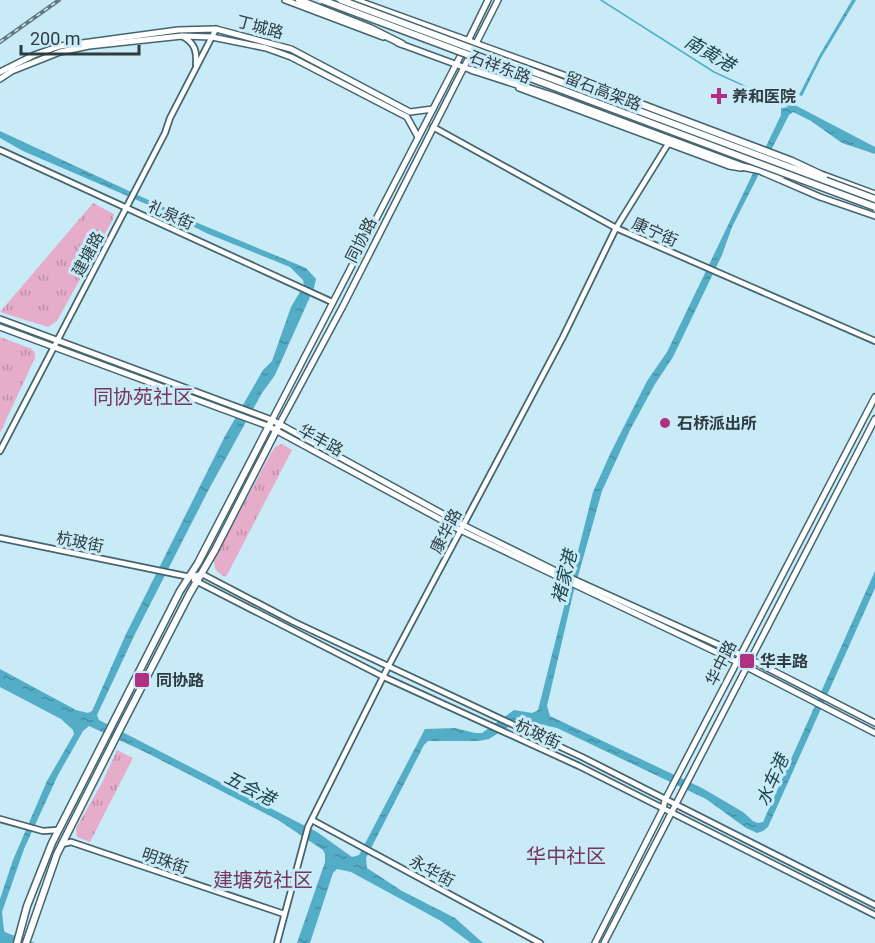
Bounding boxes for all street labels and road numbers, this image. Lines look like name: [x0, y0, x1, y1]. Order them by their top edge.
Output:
street label: 丁城路: [234, 12, 286, 42]
street label: 石祥东路: [467, 47, 533, 87]
street label: 留石高架路: [562, 68, 644, 114]
street label: 礼泉街: [145, 197, 197, 233]
street label: 同协路: [342, 214, 380, 266]
street label: 康宁街: [629, 214, 681, 250]
street label: 建塘路: [68, 228, 108, 280]
street label: 华丰路: [295, 420, 347, 460]
street label: 康华路: [426, 505, 466, 557]
street label: 杭玻街: [55, 528, 105, 556]
street label: 华中路: [702, 637, 740, 689]
street label: 杭玻街: [512, 715, 564, 753]
street label: 明珠街: [139, 844, 191, 878]
street label: 永华街: [406, 851, 458, 891]

